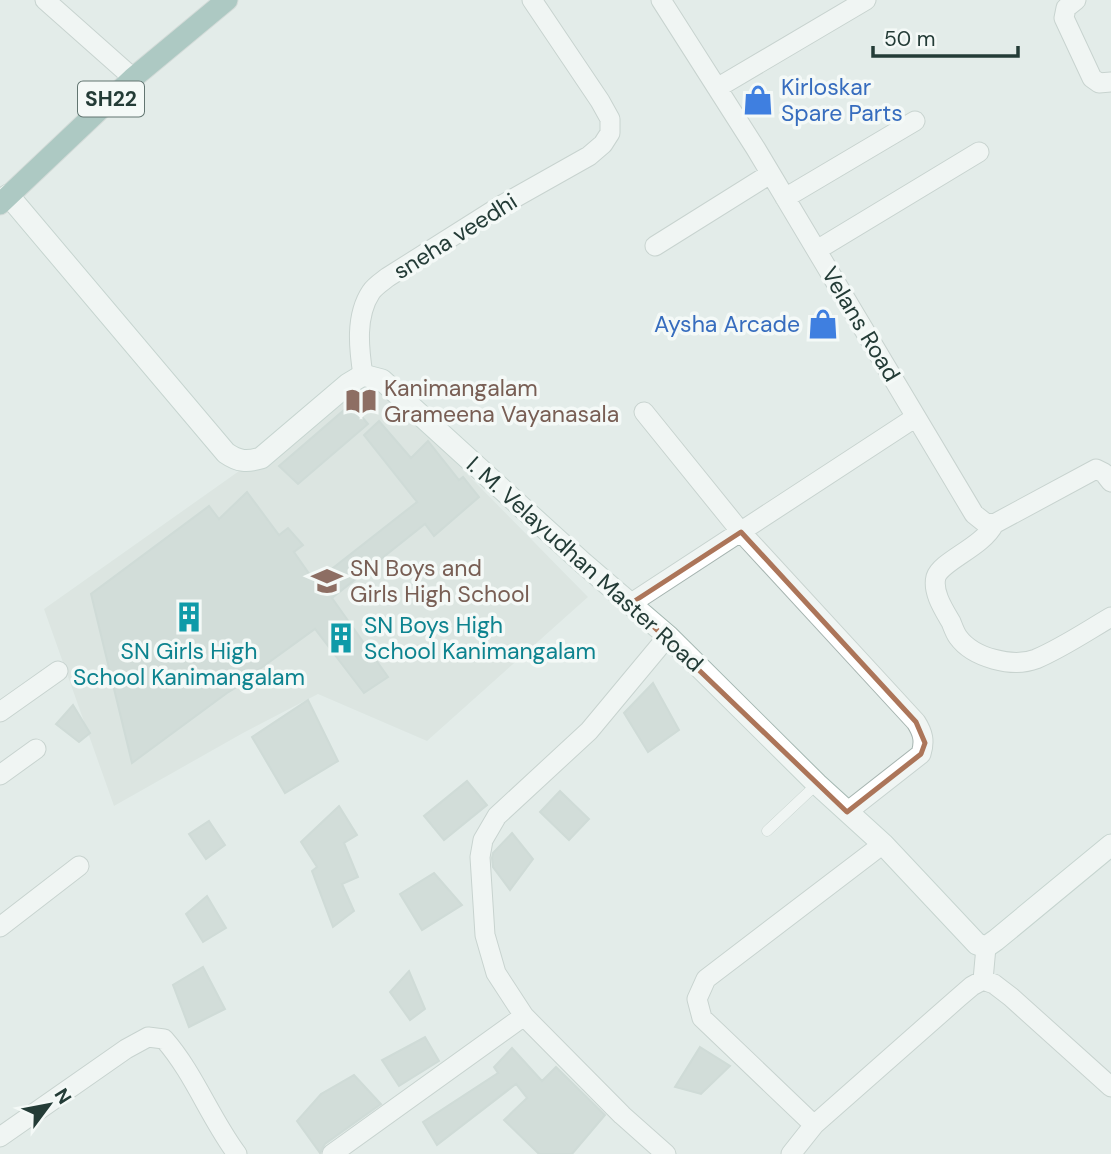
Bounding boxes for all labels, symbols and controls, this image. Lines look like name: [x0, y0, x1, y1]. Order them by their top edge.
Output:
scale bar: [873, 14, 1018, 58]
text: 50 m: [884, 25, 935, 53]
place label: Kirloskar Spare Parts: [781, 72, 903, 128]
road number: SH22: [78, 82, 144, 116]
shop icon: Kirloskar Spare Parts: [741, 83, 775, 117]
street label: sneha veedhi: [387, 186, 523, 286]
street label: Velans Road: [815, 261, 907, 387]
shop icon: Aysha Arcade: [806, 307, 840, 341]
place label: Aysha Arcade: [654, 309, 800, 339]
place label: Kanimangalam Grameena Vayanasala: [384, 373, 619, 429]
library icon: Kanimangalam Grameena Vayanasala: [344, 384, 378, 418]
street label: I. M. Velayudhan Master Road: [460, 450, 710, 678]
place label: SN Boys and Girls High School: [350, 553, 530, 609]
school or university icon: SN Boys and Girls High School: [310, 564, 344, 598]
building icon: SN Girls High School Kanimangalam: [172, 600, 206, 634]
place label: SN Boys High School Kanimangalam: [364, 610, 596, 666]
building icon: SN Boys High School Kanimangalam: [324, 621, 358, 655]
place label: SN Girls High School Kanimangalam: [73, 636, 305, 692]
north arrow: [14, 1070, 84, 1140]
text: N: [49, 1084, 77, 1109]

